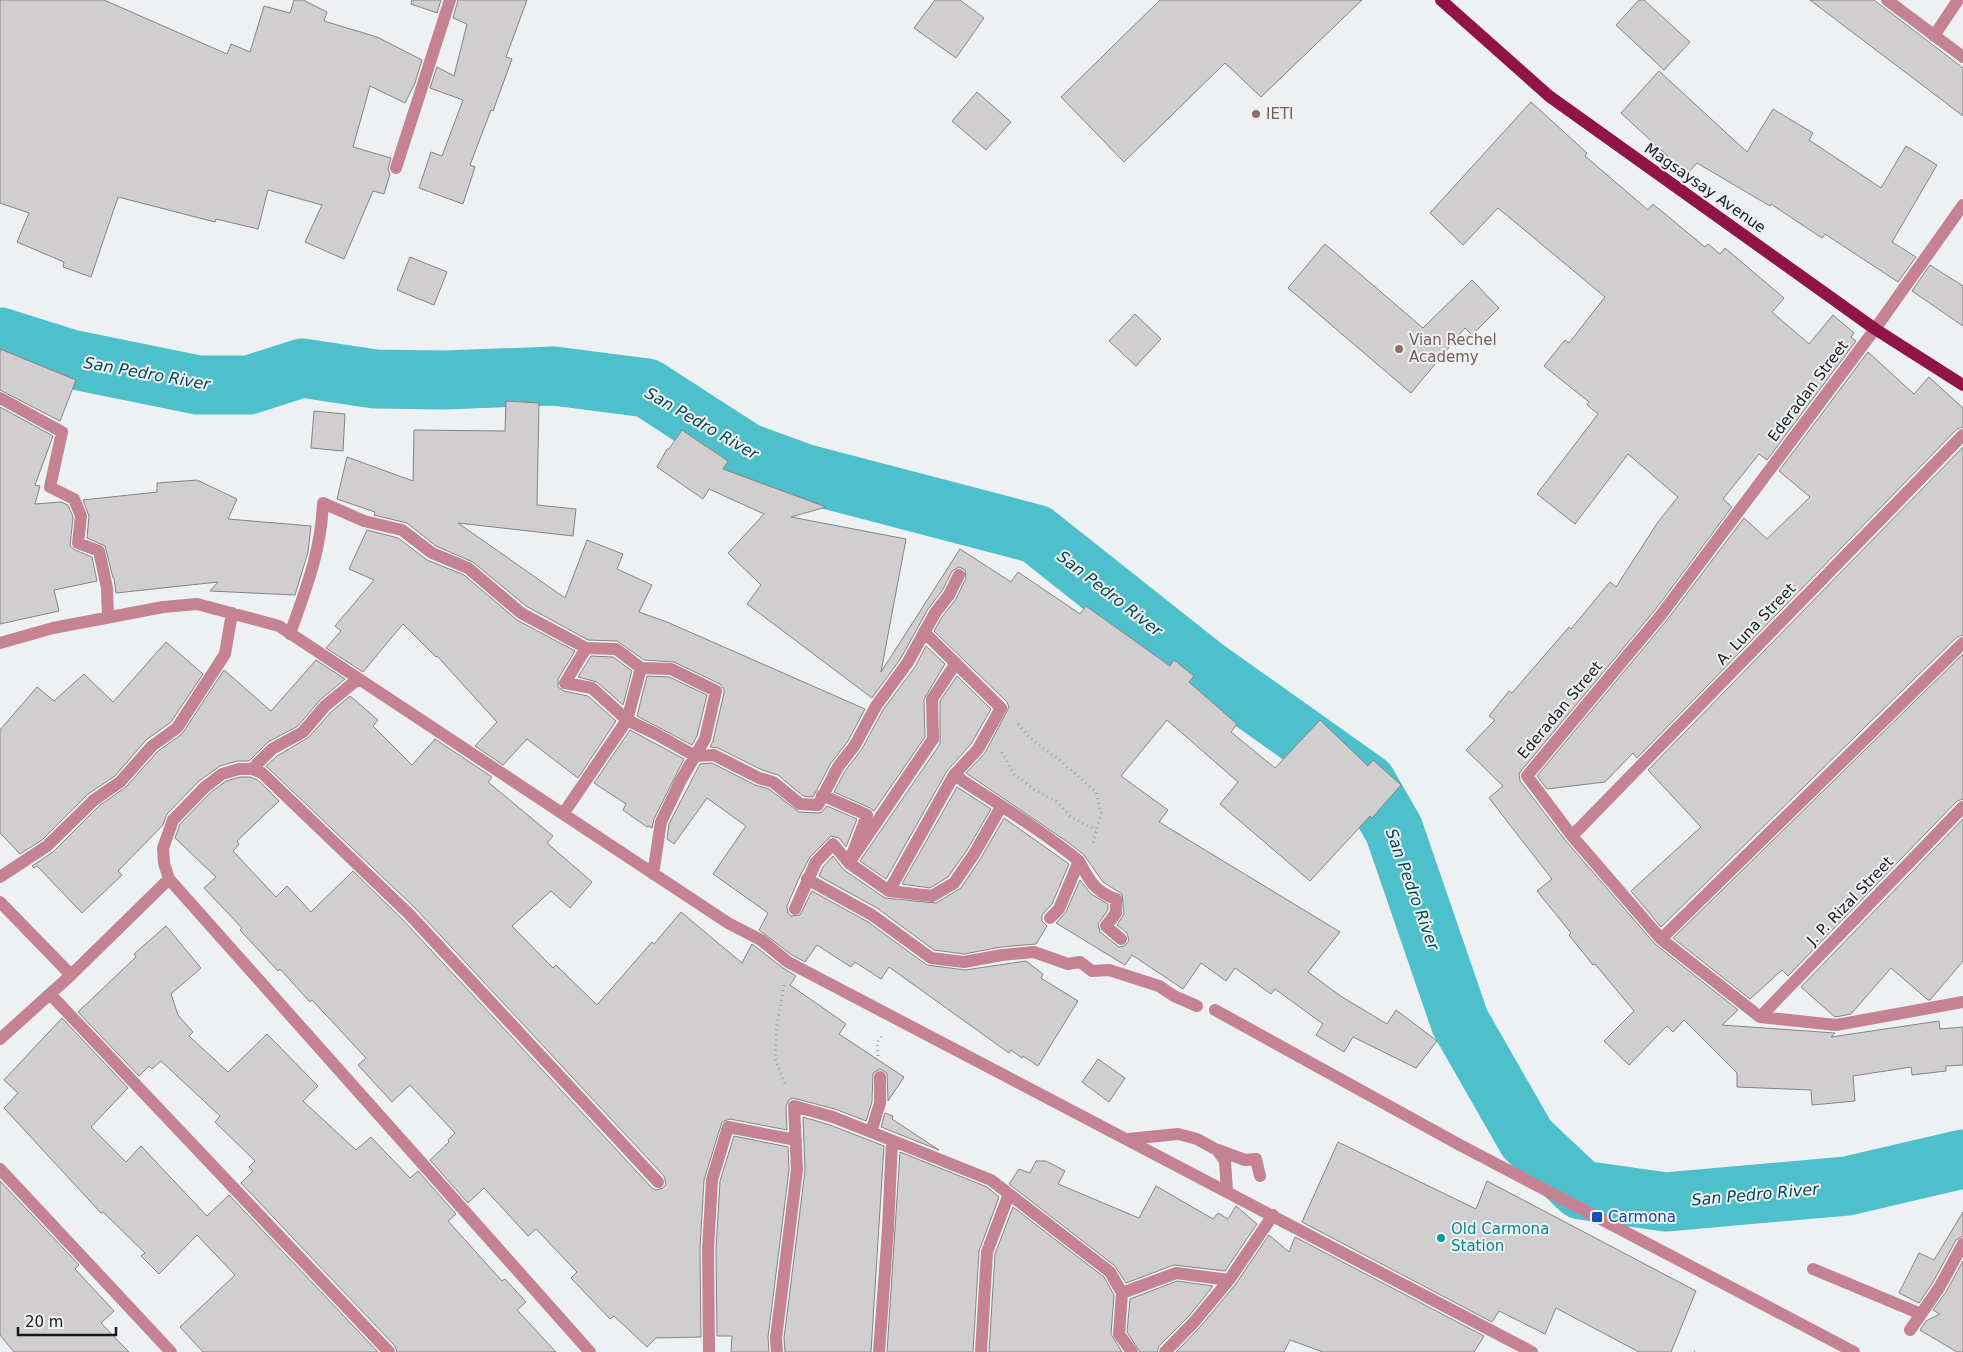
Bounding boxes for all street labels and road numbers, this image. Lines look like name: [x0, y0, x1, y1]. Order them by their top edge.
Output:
street label: Magsaysay Avenue: [1641, 139, 1769, 237]
street label: Ederadan Street: [1764, 337, 1852, 445]
street label: A. Luna Street: [1713, 579, 1799, 668]
street label: Ederadan Street: [1514, 657, 1606, 763]
street label: J. P. Rizal Street: [1802, 853, 1897, 950]

